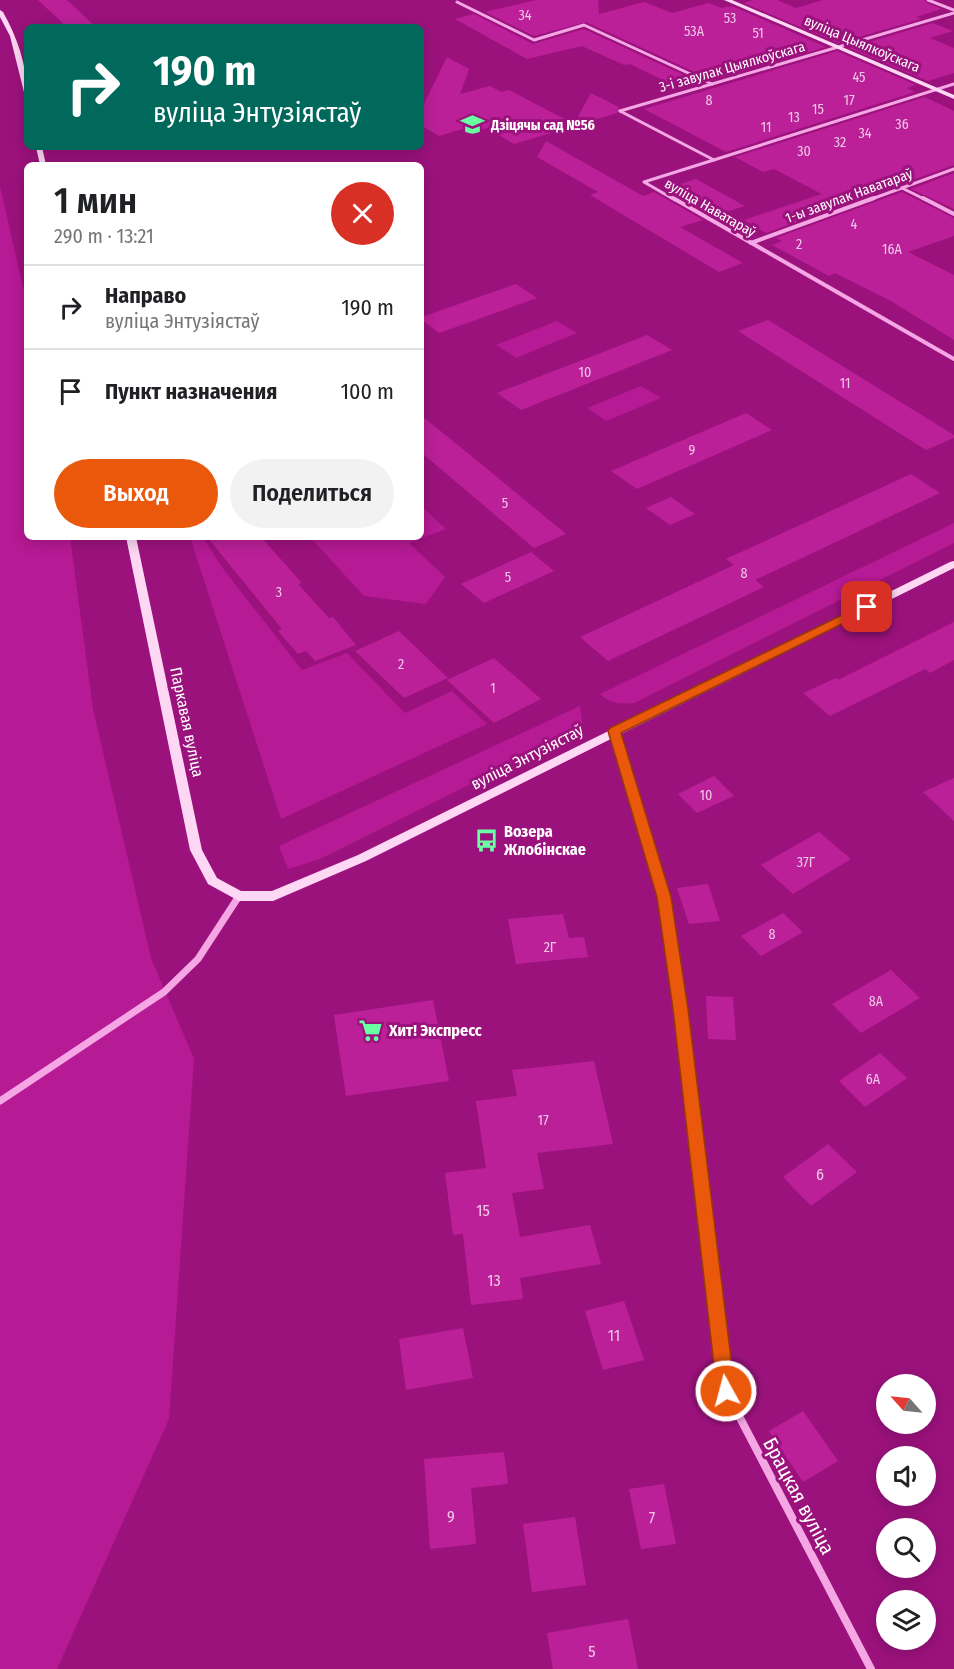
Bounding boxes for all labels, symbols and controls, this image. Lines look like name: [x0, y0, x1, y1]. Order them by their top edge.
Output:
house number: 34: [518, 7, 532, 24]
house number: 53: [724, 10, 736, 27]
street label: вуліца Цыялкоўскага: [802, 12, 923, 76]
house number: 53А: [684, 23, 705, 40]
house number: 51: [752, 25, 764, 42]
street label: 3-і завулак Цыялкоўскага: [657, 38, 807, 96]
text: 190 m: [153, 46, 256, 96]
icon: right: [54, 48, 132, 126]
house number: 45: [852, 69, 866, 86]
house number: 8: [706, 92, 713, 109]
house number: 17: [843, 92, 855, 109]
text: вуліца Энтузіястаў: [153, 97, 361, 129]
house number: 15: [812, 101, 824, 118]
house number: 13: [788, 109, 800, 126]
school or university icon: Дзіцячы сад №56: [460, 112, 486, 138]
house number: 36: [895, 116, 909, 133]
place label: Дзіцячы сад №56: [490, 117, 595, 134]
house number: 11: [761, 119, 771, 136]
house number: 34: [858, 125, 872, 142]
house number: 32: [834, 134, 846, 151]
house number: 30: [797, 143, 811, 160]
street label: 1-ы завулак Наватараў: [783, 165, 916, 227]
street label: вуліца Наватараў: [661, 175, 759, 241]
text: 1 мин: [54, 179, 137, 223]
button: close: [331, 182, 394, 245]
house number: 4: [851, 216, 858, 233]
text: 290 m · 13:21: [54, 224, 154, 248]
house number: 2: [796, 236, 802, 253]
house number: 16А: [882, 241, 903, 258]
text: Направо: [105, 282, 186, 309]
icon: right: [54, 291, 87, 324]
text: 190 m: [341, 294, 394, 321]
text: вуліца Энтузіястаў: [105, 309, 259, 333]
house number: 10: [579, 364, 591, 381]
icon: arrive: [54, 375, 87, 408]
house number: 11: [840, 375, 850, 392]
text: Пункт назначения: [105, 378, 277, 405]
text: 100 m: [340, 378, 394, 405]
house number: 9: [689, 442, 696, 459]
button: Выход: [54, 459, 218, 528]
button: Поделиться: [230, 459, 394, 528]
house number: 5: [502, 495, 508, 512]
house number: 8: [741, 565, 748, 582]
house number: 5: [505, 569, 511, 586]
pin: [841, 581, 892, 632]
house number: 3: [276, 584, 282, 601]
icon: arrive: [850, 590, 883, 623]
house number: 2: [398, 656, 404, 673]
street label: Паркавая вуліца: [166, 665, 208, 779]
house number: 1: [490, 680, 496, 697]
street label: вуліца Энтузіястаў: [468, 720, 587, 793]
house number: 10: [700, 787, 712, 804]
place label: Возера Жлобінскае: [503, 822, 586, 859]
bus stop icon: Возера Жлобінскае: [473, 827, 499, 853]
house number: 37Г: [797, 854, 816, 871]
house number: 8: [769, 926, 776, 943]
house number: 2Г: [544, 939, 557, 956]
house number: 8А: [869, 993, 884, 1010]
supermarket icon: Хит! Экспресс: [358, 1017, 384, 1043]
place label: Хит! Экспресс: [388, 1021, 482, 1040]
house number: 6А: [866, 1071, 881, 1088]
house number: 17: [537, 1112, 549, 1129]
house number: 6: [816, 1165, 824, 1184]
house number: 15: [476, 1201, 490, 1220]
house number: 13: [487, 1271, 501, 1290]
house number: 11: [608, 1326, 620, 1345]
position arrow: [694, 1359, 758, 1423]
north arrow: [876, 1374, 936, 1434]
map controls: [876, 1374, 936, 1650]
street label: Брацкая вуліца: [758, 1433, 840, 1559]
button: sound: [876, 1446, 936, 1506]
house number: 9: [447, 1507, 455, 1526]
house number: 7: [649, 1508, 656, 1527]
button: search: [876, 1518, 936, 1578]
button: layers: [876, 1590, 936, 1650]
house number: 5: [588, 1642, 596, 1661]

